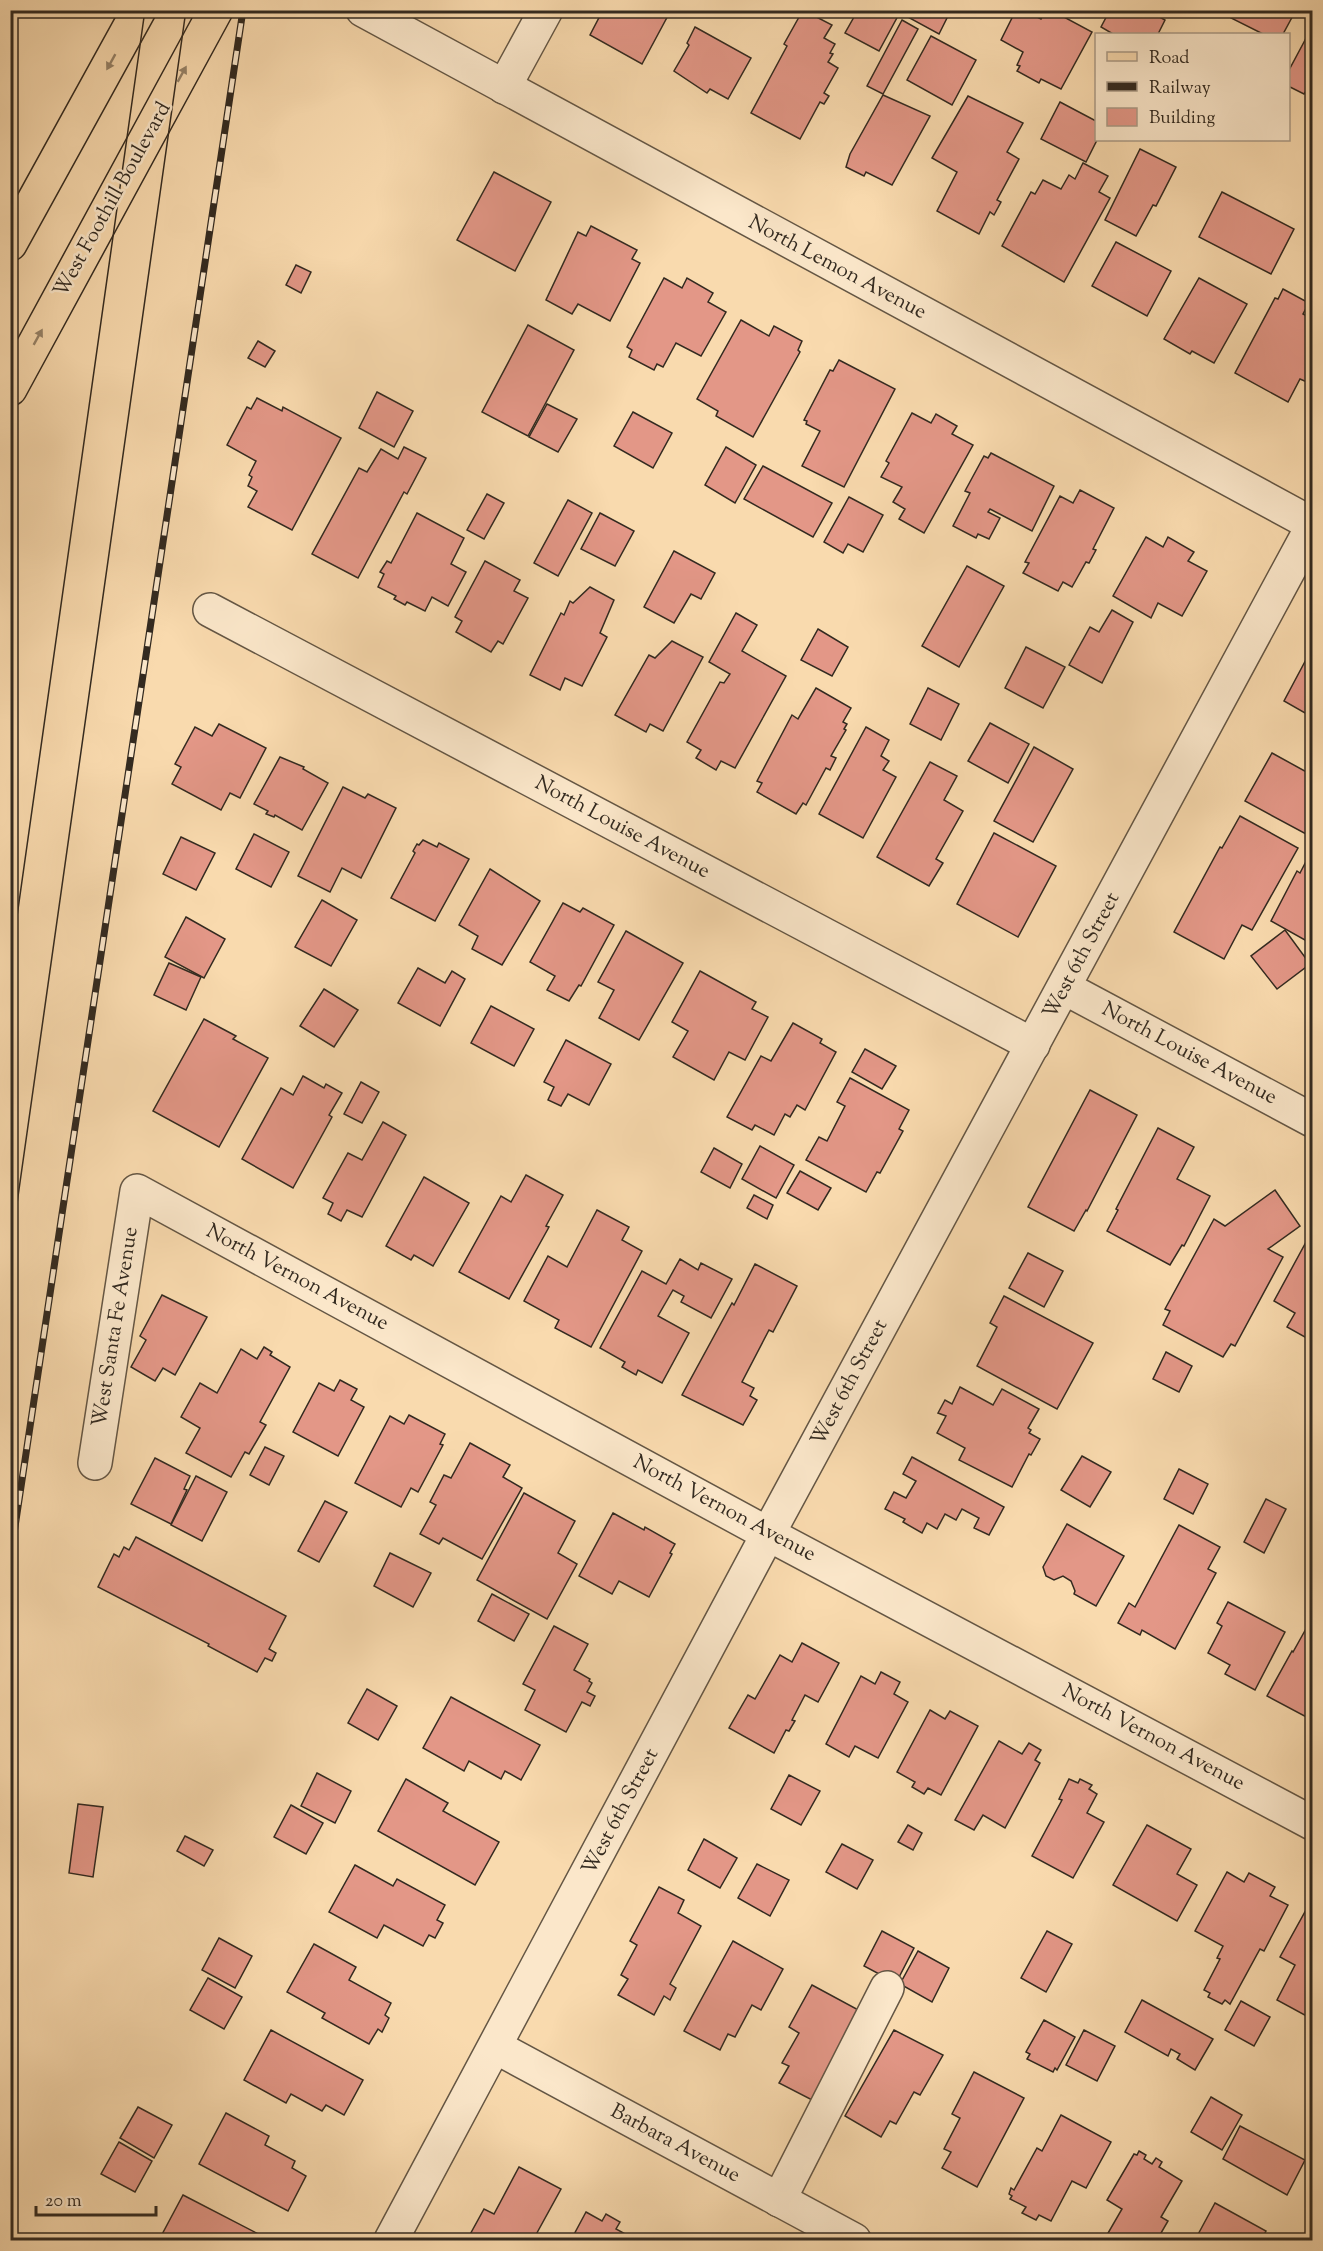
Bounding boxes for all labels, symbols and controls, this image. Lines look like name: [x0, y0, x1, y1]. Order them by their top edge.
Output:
legend: [1095, 33, 1290, 141]
text: Road: [1149, 46, 1189, 72]
one-way arrow: [106, 54, 116, 71]
one-way arrow: [177, 65, 187, 82]
text: Railway: [1149, 76, 1211, 102]
street label: West Foothill Boulevard: [47, 97, 179, 303]
text: Building: [1149, 106, 1215, 132]
street label: North Lemon Avenue: [743, 208, 931, 328]
one-way arrow: [33, 328, 43, 345]
street label: North Louise Avenue: [529, 769, 715, 887]
street label: West 6th Street: [1036, 887, 1128, 1025]
street label: North Louise Avenue: [1096, 995, 1282, 1113]
street label: North Vernon Avenue: [200, 1217, 394, 1339]
street label: West Santa Fe Avenue: [85, 1225, 147, 1429]
street label: West 6th Street: [804, 1314, 896, 1452]
street label: North Vernon Avenue: [627, 1448, 821, 1570]
street label: North Vernon Avenue: [1056, 1677, 1250, 1799]
street label: West 6th Street: [575, 1743, 667, 1881]
street label: Barbara Avenue: [605, 2097, 745, 2191]
scale bar: [36, 2179, 156, 2217]
text: 20 m: [45, 2189, 82, 2215]

